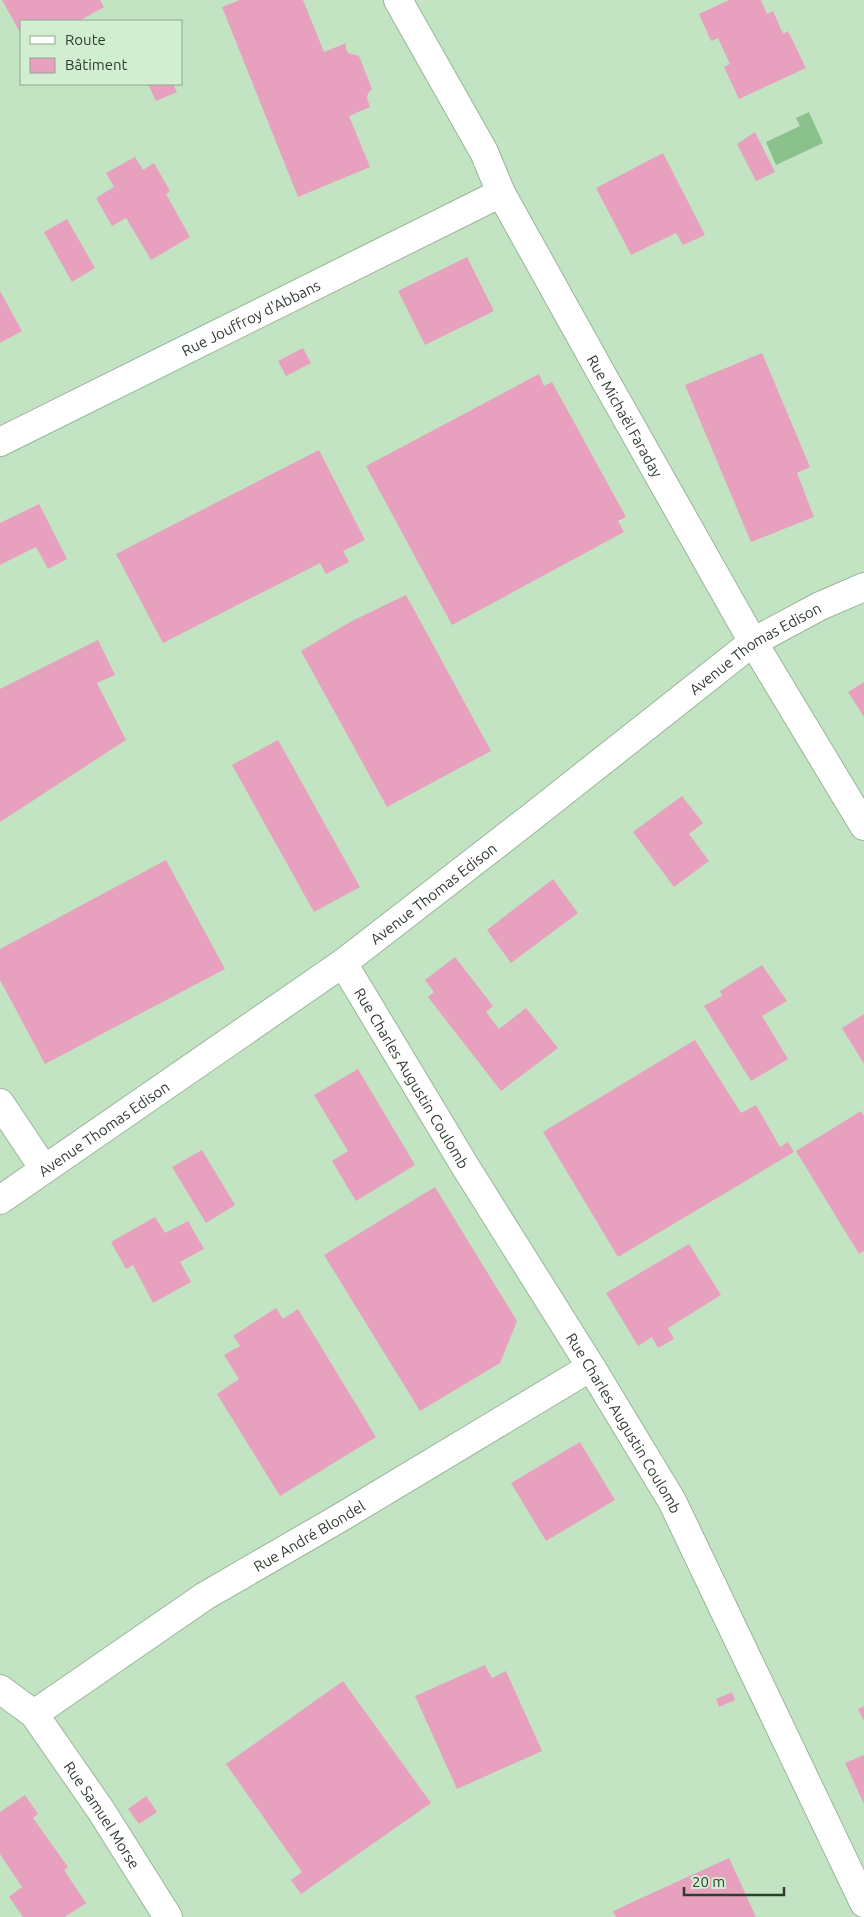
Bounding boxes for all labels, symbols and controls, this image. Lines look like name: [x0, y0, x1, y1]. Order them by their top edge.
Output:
legend: [20, 20, 182, 85]
text: Route: [65, 31, 106, 48]
text: Bâtiment: [65, 56, 128, 73]
street label: Rue Jouffroy d'Abbans: [179, 276, 323, 359]
street label: Rue Michaël Faraday: [584, 352, 666, 480]
street label: Avenue Thomas Edison: [686, 599, 824, 698]
street label: Avenue Thomas Edison: [367, 839, 500, 947]
street label: Rue Charles Augustin Coulomb: [351, 984, 473, 1171]
street label: Avenue Thomas Edison: [35, 1077, 172, 1179]
street label: Rue Charles Augustin Coulomb: [563, 1330, 685, 1516]
street label: Rue André Blondel: [250, 1496, 368, 1575]
street label: Rue Samuel Morse: [61, 1758, 144, 1871]
scale bar: [684, 1864, 784, 1896]
text: 20 m: [692, 1873, 725, 1890]

